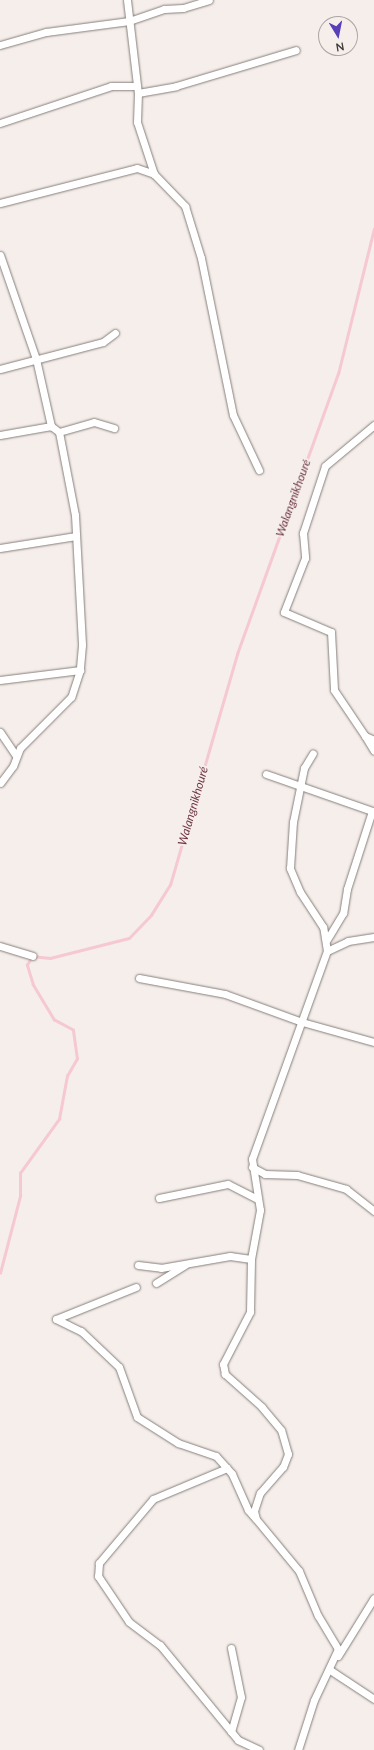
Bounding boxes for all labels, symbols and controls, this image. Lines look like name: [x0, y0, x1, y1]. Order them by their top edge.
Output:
north arrow: [318, 16, 358, 56]
text: N: [335, 40, 345, 54]
water label: Walangnikhouré: [272, 457, 314, 539]
water label: Walangnikhouré: [175, 765, 211, 847]

